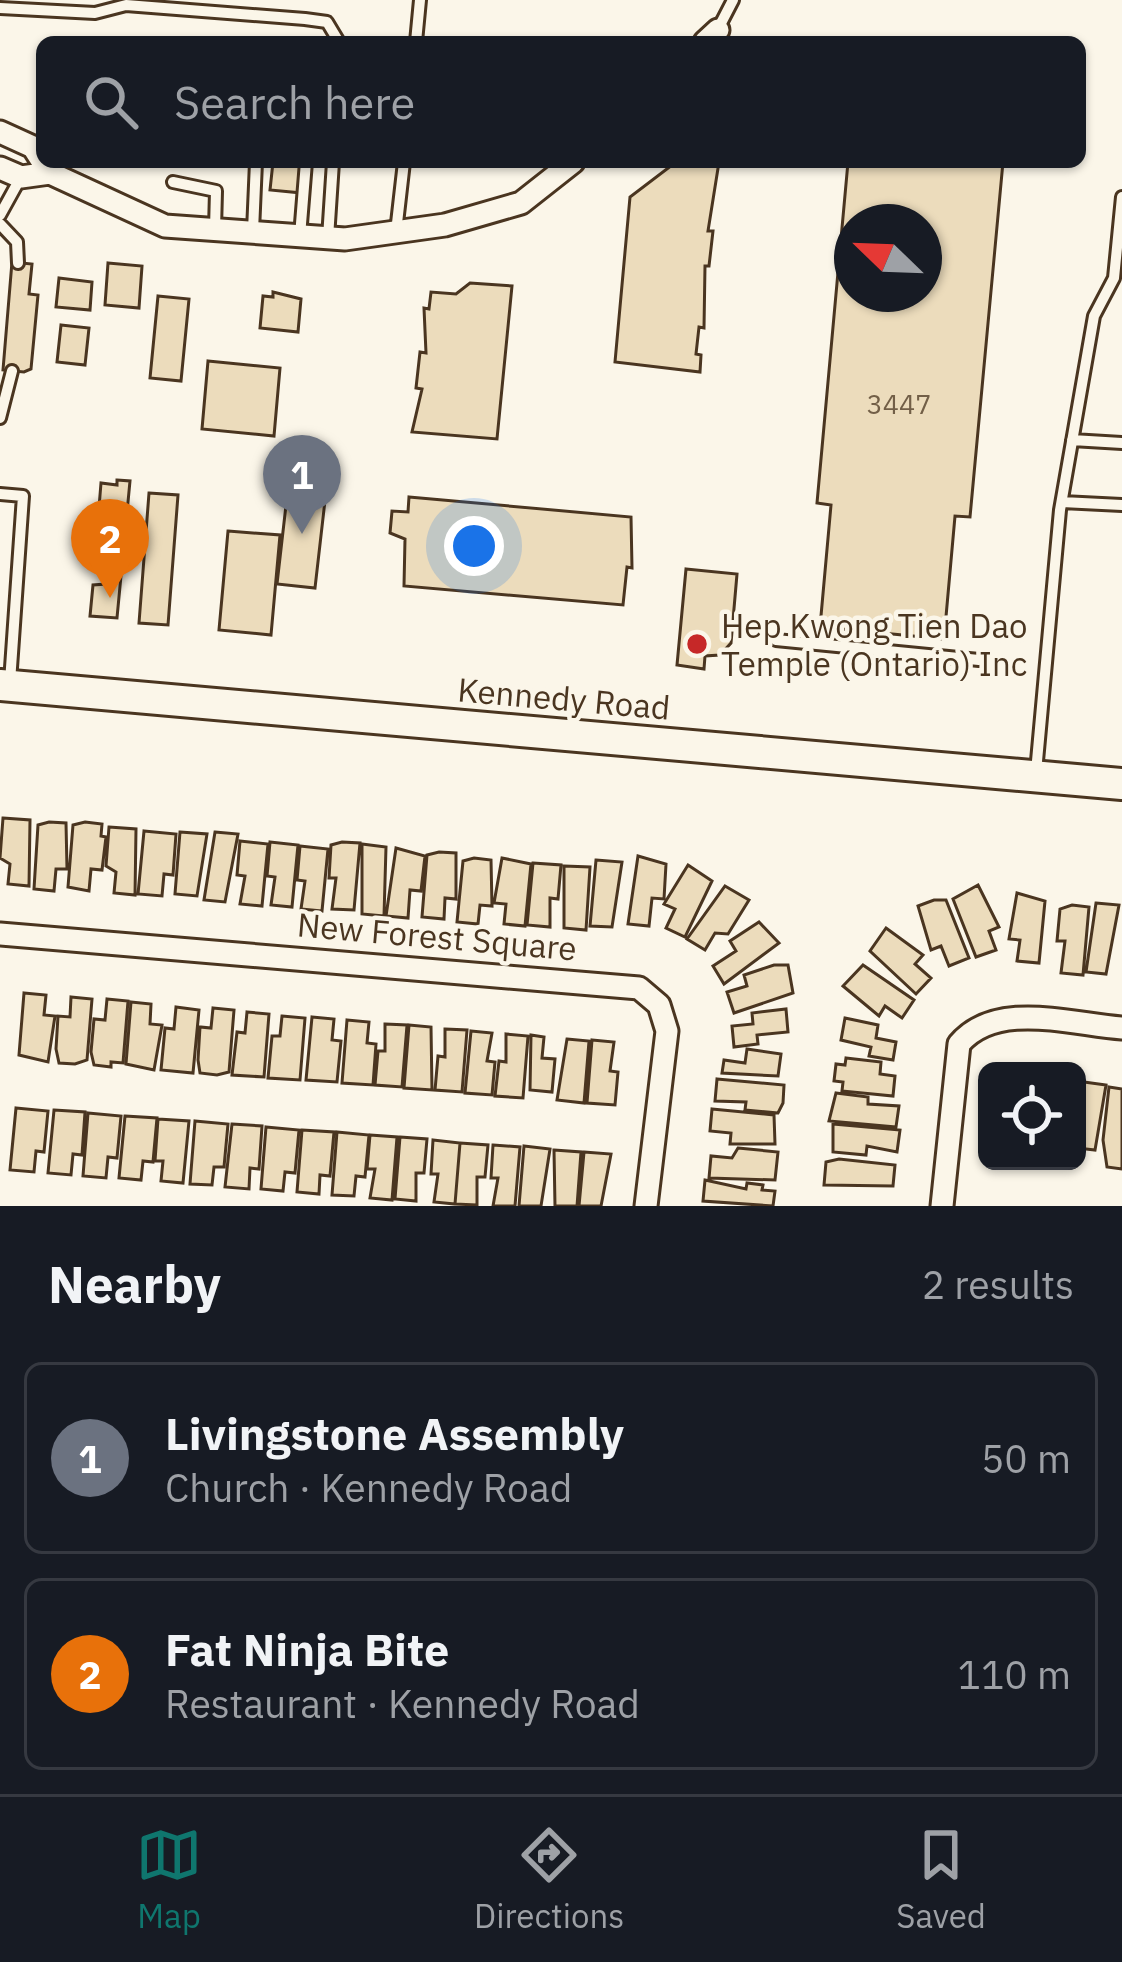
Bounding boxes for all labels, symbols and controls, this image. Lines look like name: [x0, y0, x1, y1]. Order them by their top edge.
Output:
search box: [36, 36, 1086, 168]
icon: search: [78, 69, 144, 135]
text: Search here: [174, 73, 415, 131]
north arrow: [834, 204, 942, 312]
house number: 3447: [867, 386, 931, 421]
pin: 1: [263, 435, 341, 534]
pin: 2: [71, 499, 149, 598]
your location: [444, 516, 504, 576]
place label: Hep Kwong Tien Dao Temple (Ontario) Inc: [721, 604, 1028, 685]
marker: Hep Kwong Tien Dao Temple (Ontario) Inc: [684, 631, 710, 657]
street label: Kennedy Road: [456, 667, 672, 729]
street label: New Forest Square: [295, 902, 579, 970]
map controls: [978, 1062, 1086, 1170]
button: locate: [978, 1062, 1086, 1170]
text: Nearby: [48, 1251, 221, 1317]
text: 2 results: [922, 1259, 1074, 1310]
text: Livingstone Assembly: [165, 1404, 624, 1462]
text: 1: [78, 1433, 102, 1484]
text: 50 m: [981, 1433, 1071, 1484]
text: Church · Kennedy Road: [165, 1462, 572, 1513]
text: Fat Ninja Bite: [165, 1620, 449, 1678]
text: 2: [78, 1649, 102, 1700]
text: 110 m: [958, 1649, 1071, 1700]
text: Restaurant · Kennedy Road: [165, 1678, 640, 1729]
tab: Map: [136, 1822, 202, 1937]
tab: Directions: [474, 1822, 624, 1937]
tab: Saved: [896, 1822, 986, 1937]

